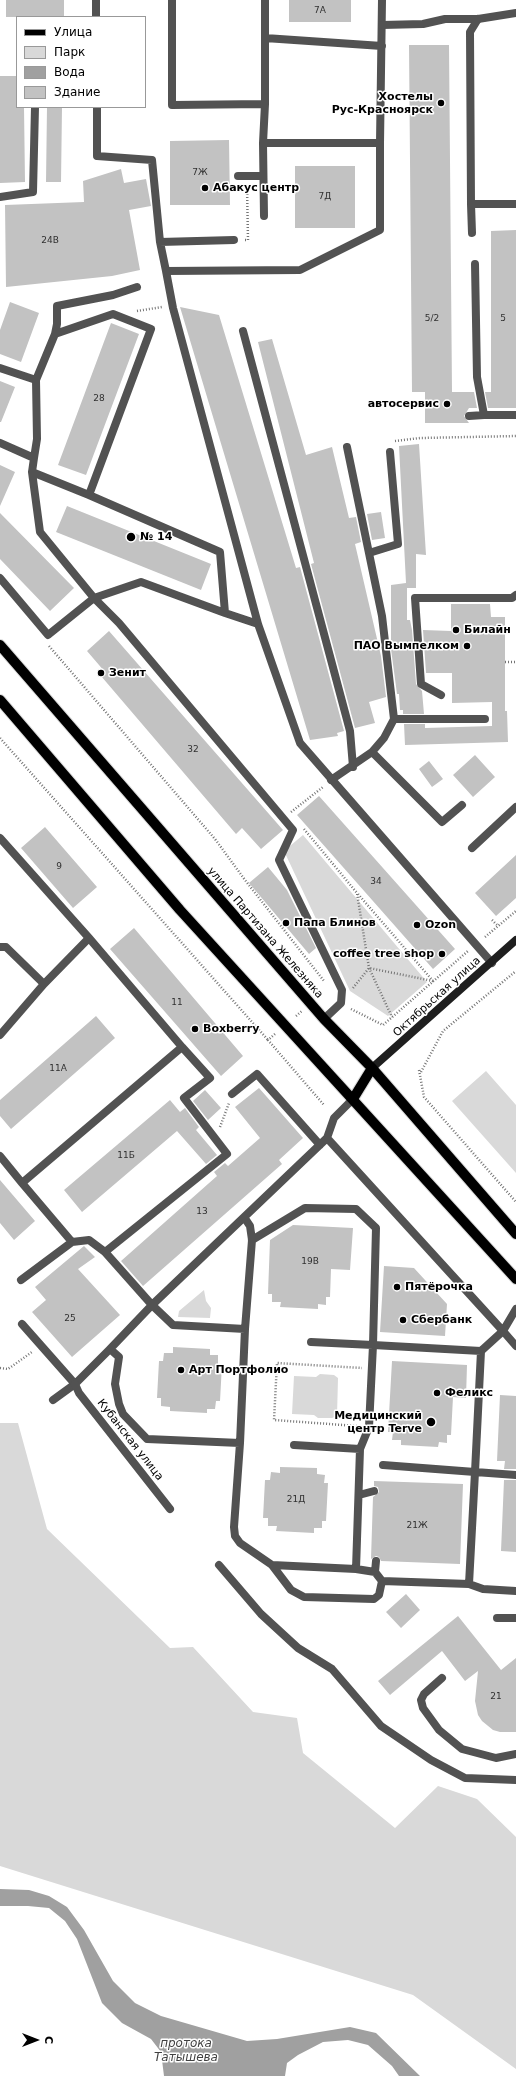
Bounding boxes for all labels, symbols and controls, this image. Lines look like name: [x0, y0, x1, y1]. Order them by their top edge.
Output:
house number: 7А: [314, 6, 326, 16]
legend: [16, 16, 146, 108]
text: Улица: [54, 25, 92, 39]
text: Парк: [54, 45, 85, 59]
text: Вода: [54, 65, 85, 79]
text: Здание: [54, 85, 100, 99]
place label: Хостелы Рус-Красноярск: [332, 90, 433, 116]
marker: Хостелы Рус-Красноярск: [436, 98, 446, 108]
house number: 7Ж: [192, 168, 208, 178]
place label: Абакус центр: [213, 181, 299, 195]
marker: Абакус центр: [200, 183, 210, 193]
house number: 7Д: [319, 192, 331, 202]
house number: 24В: [41, 236, 59, 246]
house number: 5/2: [425, 314, 439, 324]
house number: 5: [500, 314, 506, 324]
house number: 28: [93, 394, 105, 404]
place label: автосервис: [368, 397, 439, 411]
marker: автосервис: [442, 399, 452, 409]
place label: № 14: [140, 530, 172, 544]
marker: № 14: [125, 531, 137, 543]
place label: Билайн: [464, 623, 511, 637]
marker: Билайн: [451, 625, 461, 635]
place label: ПАО Вымпелком: [354, 639, 459, 653]
marker: ПАО Вымпелком: [462, 641, 472, 651]
place label: Зенит: [109, 666, 146, 680]
marker: Зенит: [96, 668, 106, 678]
house number: 32: [187, 745, 199, 755]
house number: 9: [56, 862, 62, 872]
street label: улица Партизана Железняка: [204, 865, 326, 1001]
house number: 34: [370, 877, 382, 887]
place label: Папа Блинов: [294, 916, 376, 930]
marker: Папа Блинов: [281, 918, 291, 928]
place label: Ozon: [425, 918, 456, 932]
marker: Ozon: [412, 920, 422, 930]
place label: coffee tree shop: [333, 947, 434, 961]
marker: coffee tree shop: [437, 949, 447, 959]
street label: Октябрьская улица: [391, 954, 483, 1040]
house number: 11: [171, 998, 183, 1008]
place label: Boxberry: [203, 1022, 259, 1036]
marker: Boxberry: [190, 1024, 200, 1034]
house number: 11А: [49, 1064, 67, 1074]
house number: 11Б: [117, 1151, 135, 1161]
house number: 13: [196, 1207, 208, 1217]
house number: 19В: [301, 1257, 319, 1267]
place label: Пятёрочка: [405, 1280, 473, 1294]
marker: Пятёрочка: [392, 1282, 402, 1292]
place label: Сбербанк: [411, 1313, 472, 1327]
house number: 25: [64, 1314, 76, 1324]
marker: Сбербанк: [398, 1315, 408, 1325]
place label: Арт Портфолио: [189, 1363, 288, 1377]
marker: Арт Портфолио: [176, 1365, 186, 1375]
place label: Феликс: [445, 1386, 493, 1400]
marker: Феликс: [432, 1388, 442, 1398]
street label: Кубанская улица: [94, 1397, 166, 1483]
place label: Медицинский центр Terve: [334, 1409, 422, 1435]
marker: Медицинский центр Terve: [425, 1416, 437, 1428]
house number: 21Д: [287, 1495, 305, 1505]
house number: 21Ж: [406, 1521, 428, 1531]
house number: 21: [490, 1692, 502, 1702]
north arrow: [16, 2020, 56, 2060]
text: С: [42, 2036, 55, 2044]
water label: протока Татышева: [154, 2037, 218, 2065]

